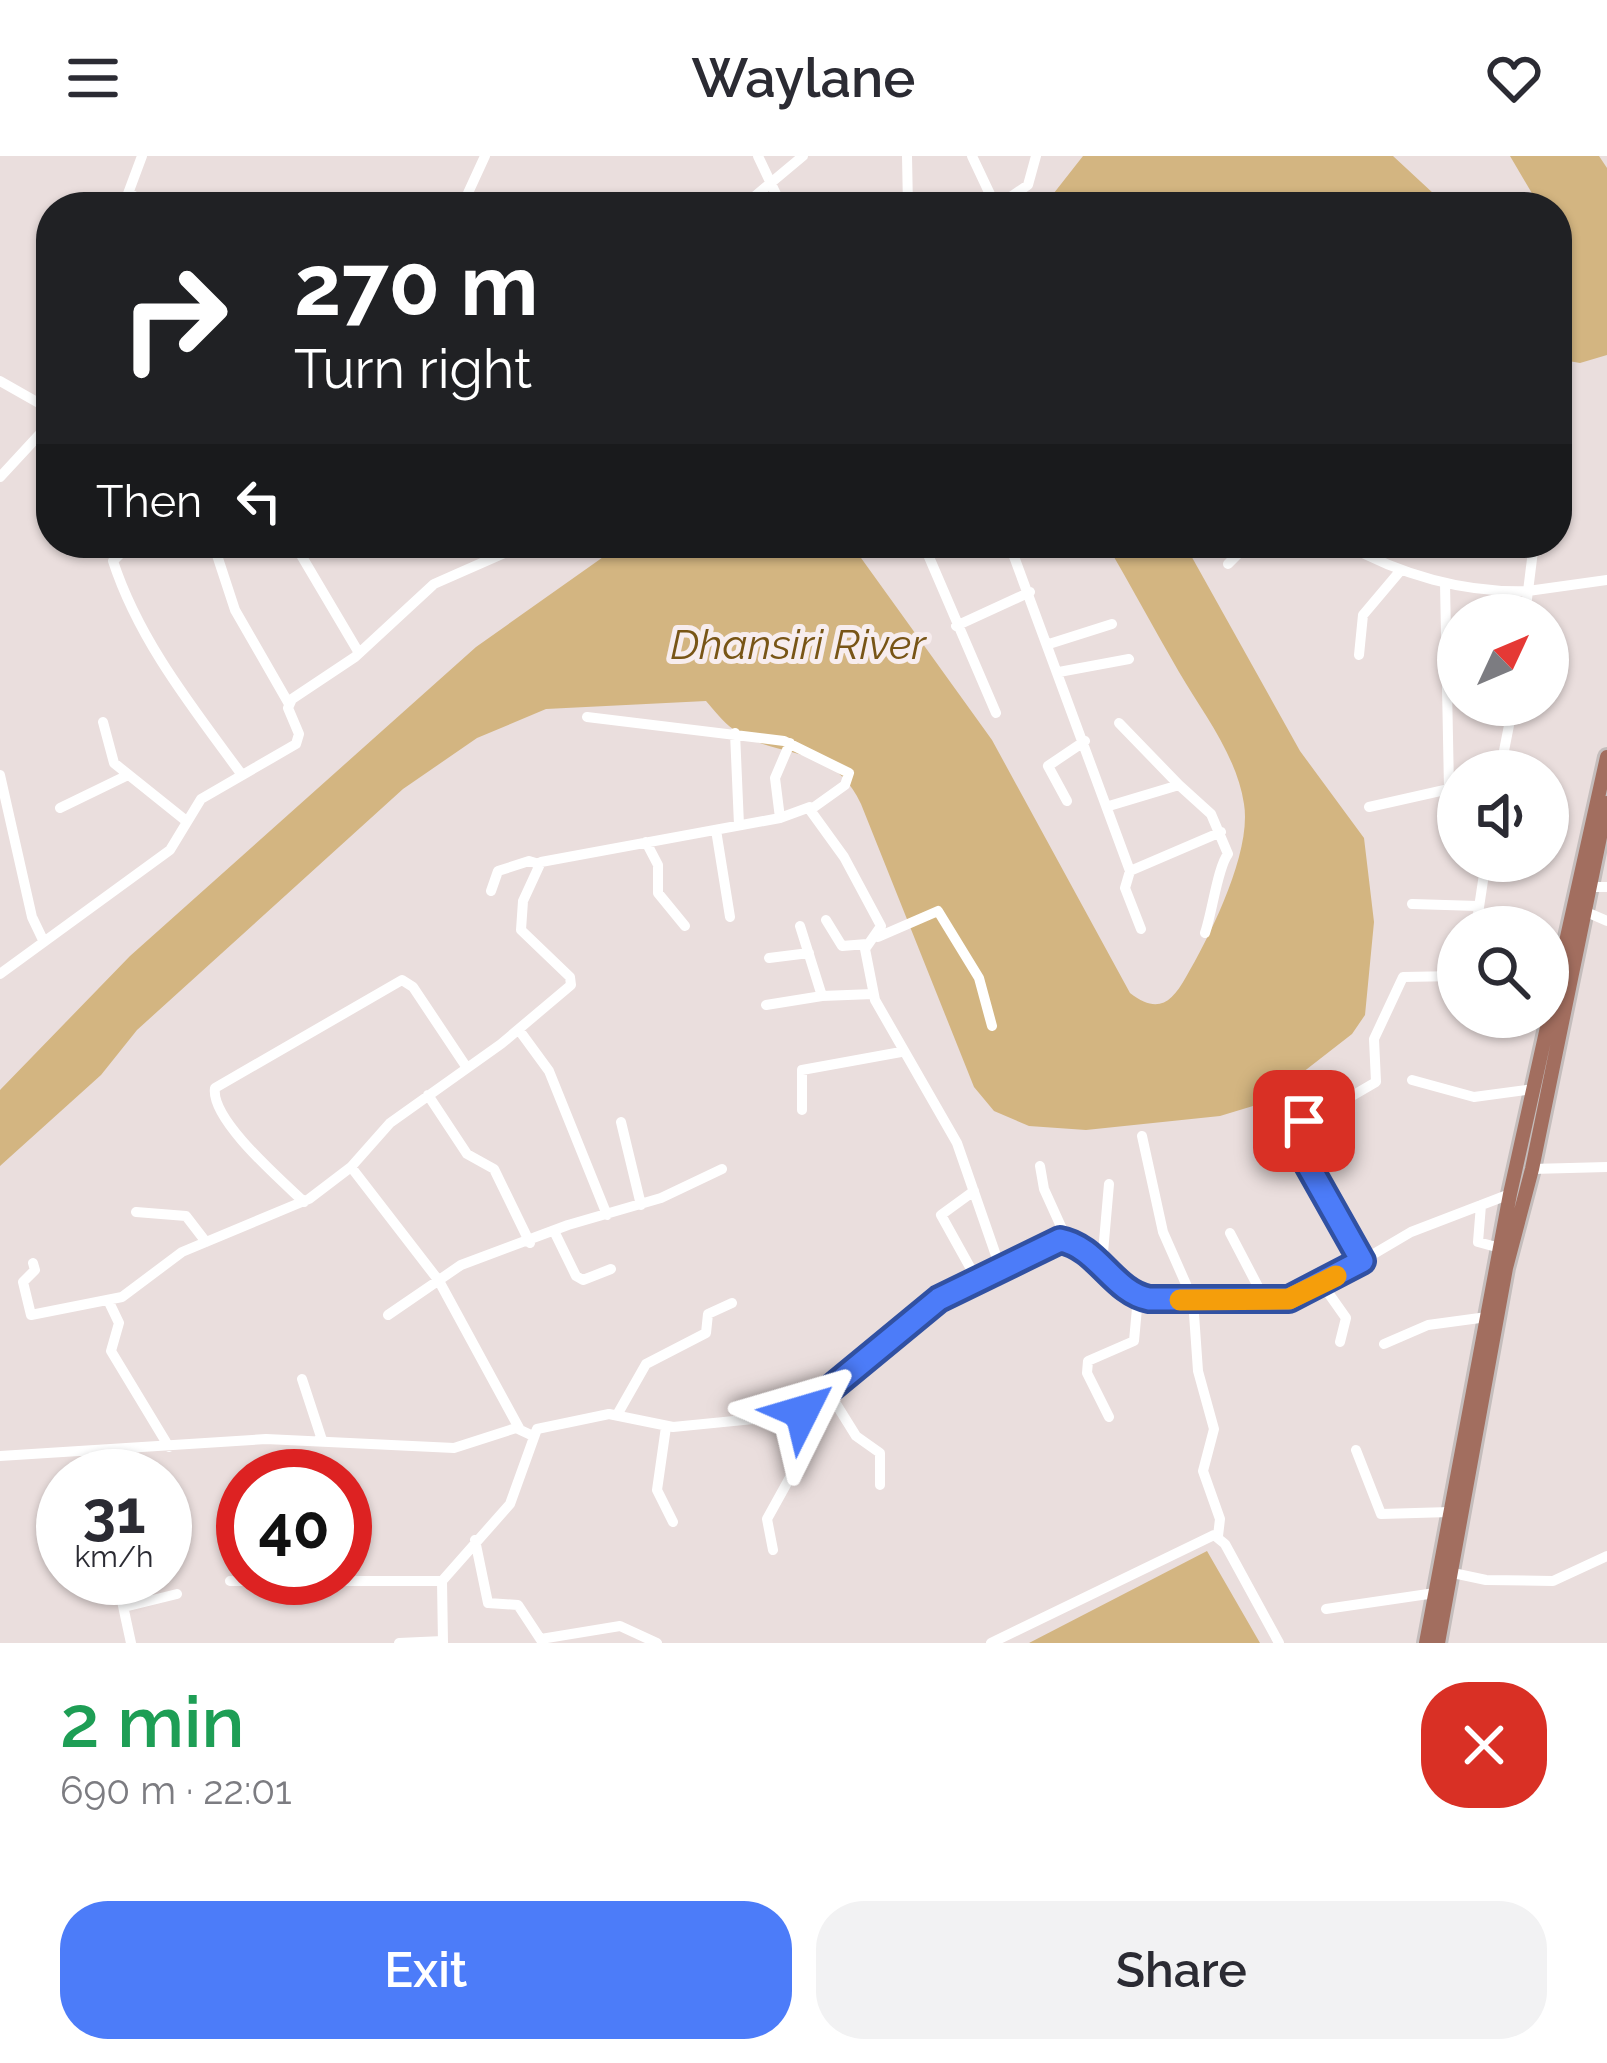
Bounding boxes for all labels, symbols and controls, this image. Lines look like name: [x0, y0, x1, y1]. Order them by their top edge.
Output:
icon: menu: [60, 45, 126, 111]
icon: heart: [1481, 45, 1547, 111]
text: Waylane: [692, 46, 915, 110]
text: 270 m: [294, 236, 538, 335]
icon: right: [96, 240, 252, 396]
text: Turn right: [294, 337, 532, 401]
icon: left: [226, 468, 292, 534]
text: Then: [96, 475, 202, 528]
north arrow: [1437, 594, 1569, 726]
map controls: [1437, 594, 1569, 1038]
water label: Dhansiri River: [670, 620, 927, 669]
button: sound: [1437, 750, 1569, 882]
button: search: [1437, 906, 1569, 1038]
pin: [1253, 1070, 1355, 1172]
icon: arrive: [1271, 1088, 1337, 1154]
position arrow: [739, 1349, 865, 1475]
speed limit sign: 40: [216, 1449, 372, 1605]
text: 31: [82, 1477, 146, 1547]
text: km/h: [74, 1539, 154, 1574]
text: 2 min: [60, 1679, 244, 1764]
button: close: [1421, 1682, 1547, 1808]
text: 690 m · 22:01: [60, 1767, 292, 1813]
button: Exit: [60, 1901, 792, 2039]
button: Share: [816, 1901, 1547, 2039]

